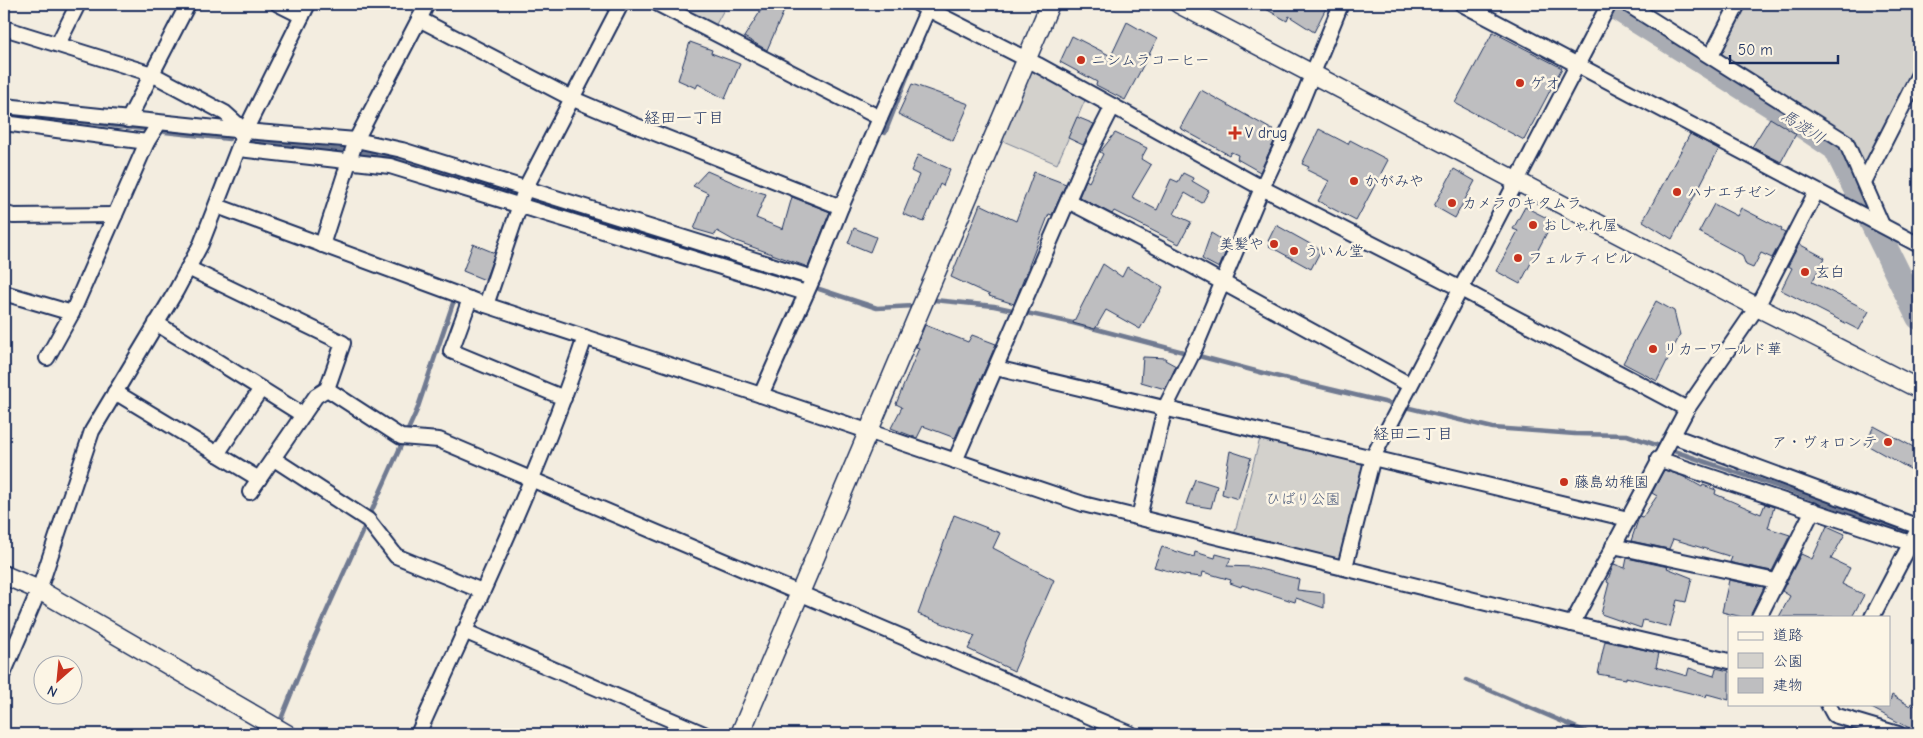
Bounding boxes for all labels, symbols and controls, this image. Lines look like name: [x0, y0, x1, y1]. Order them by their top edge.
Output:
scale bar: [1730, 32, 1838, 64]
text: 50 m: [1738, 41, 1773, 59]
place label: ニシムラコーヒー: [1091, 51, 1210, 69]
marker: ニシムラコーヒー: [1075, 54, 1087, 66]
place label: ゲオ: [1530, 74, 1560, 92]
marker: ゲオ: [1514, 77, 1526, 89]
water label: 馬渡川: [1778, 106, 1828, 148]
district label: 経田一丁目: [644, 109, 724, 127]
place label: V drug: [1245, 124, 1288, 142]
marker: V drug: [1229, 127, 1241, 139]
place label: かがみや: [1364, 172, 1424, 190]
marker: かがみや: [1348, 175, 1360, 187]
place label: ハナエチゼン: [1687, 183, 1777, 201]
marker: ハナエチゼン: [1671, 186, 1683, 198]
place label: カメラのキタムラ: [1462, 194, 1582, 212]
marker: カメラのキタムラ: [1446, 197, 1458, 209]
place label: おしゃれ屋: [1543, 216, 1618, 234]
marker: おしゃれ屋: [1527, 219, 1539, 231]
place label: 美髪や: [1219, 235, 1264, 253]
marker: 美髪や: [1268, 238, 1280, 250]
place label: ういん堂: [1304, 242, 1364, 260]
marker: ういん堂: [1288, 245, 1300, 257]
place label: フェルティビル: [1528, 249, 1633, 267]
marker: フェルティビル: [1512, 252, 1524, 264]
place label: 玄白: [1815, 263, 1845, 281]
marker: 玄白: [1799, 266, 1811, 278]
place label: リカーワールド華: [1663, 340, 1782, 358]
marker: リカーワールド華: [1647, 343, 1659, 355]
district label: 経田二丁目: [1373, 425, 1453, 443]
place label: ア・ヴォロンテ: [1772, 433, 1878, 451]
marker: ア・ヴォロンテ: [1882, 436, 1894, 448]
place label: 藤島幼稚園: [1574, 473, 1649, 491]
marker: 藤島幼稚園: [1558, 476, 1570, 488]
park label: ひばり公園: [1265, 490, 1341, 508]
legend: [1728, 616, 1890, 706]
text: 道路: [1773, 626, 1803, 644]
text: 公園: [1773, 652, 1803, 670]
north arrow: [32, 656, 82, 706]
text: 建物: [1773, 676, 1803, 694]
text: N: [44, 681, 60, 701]

